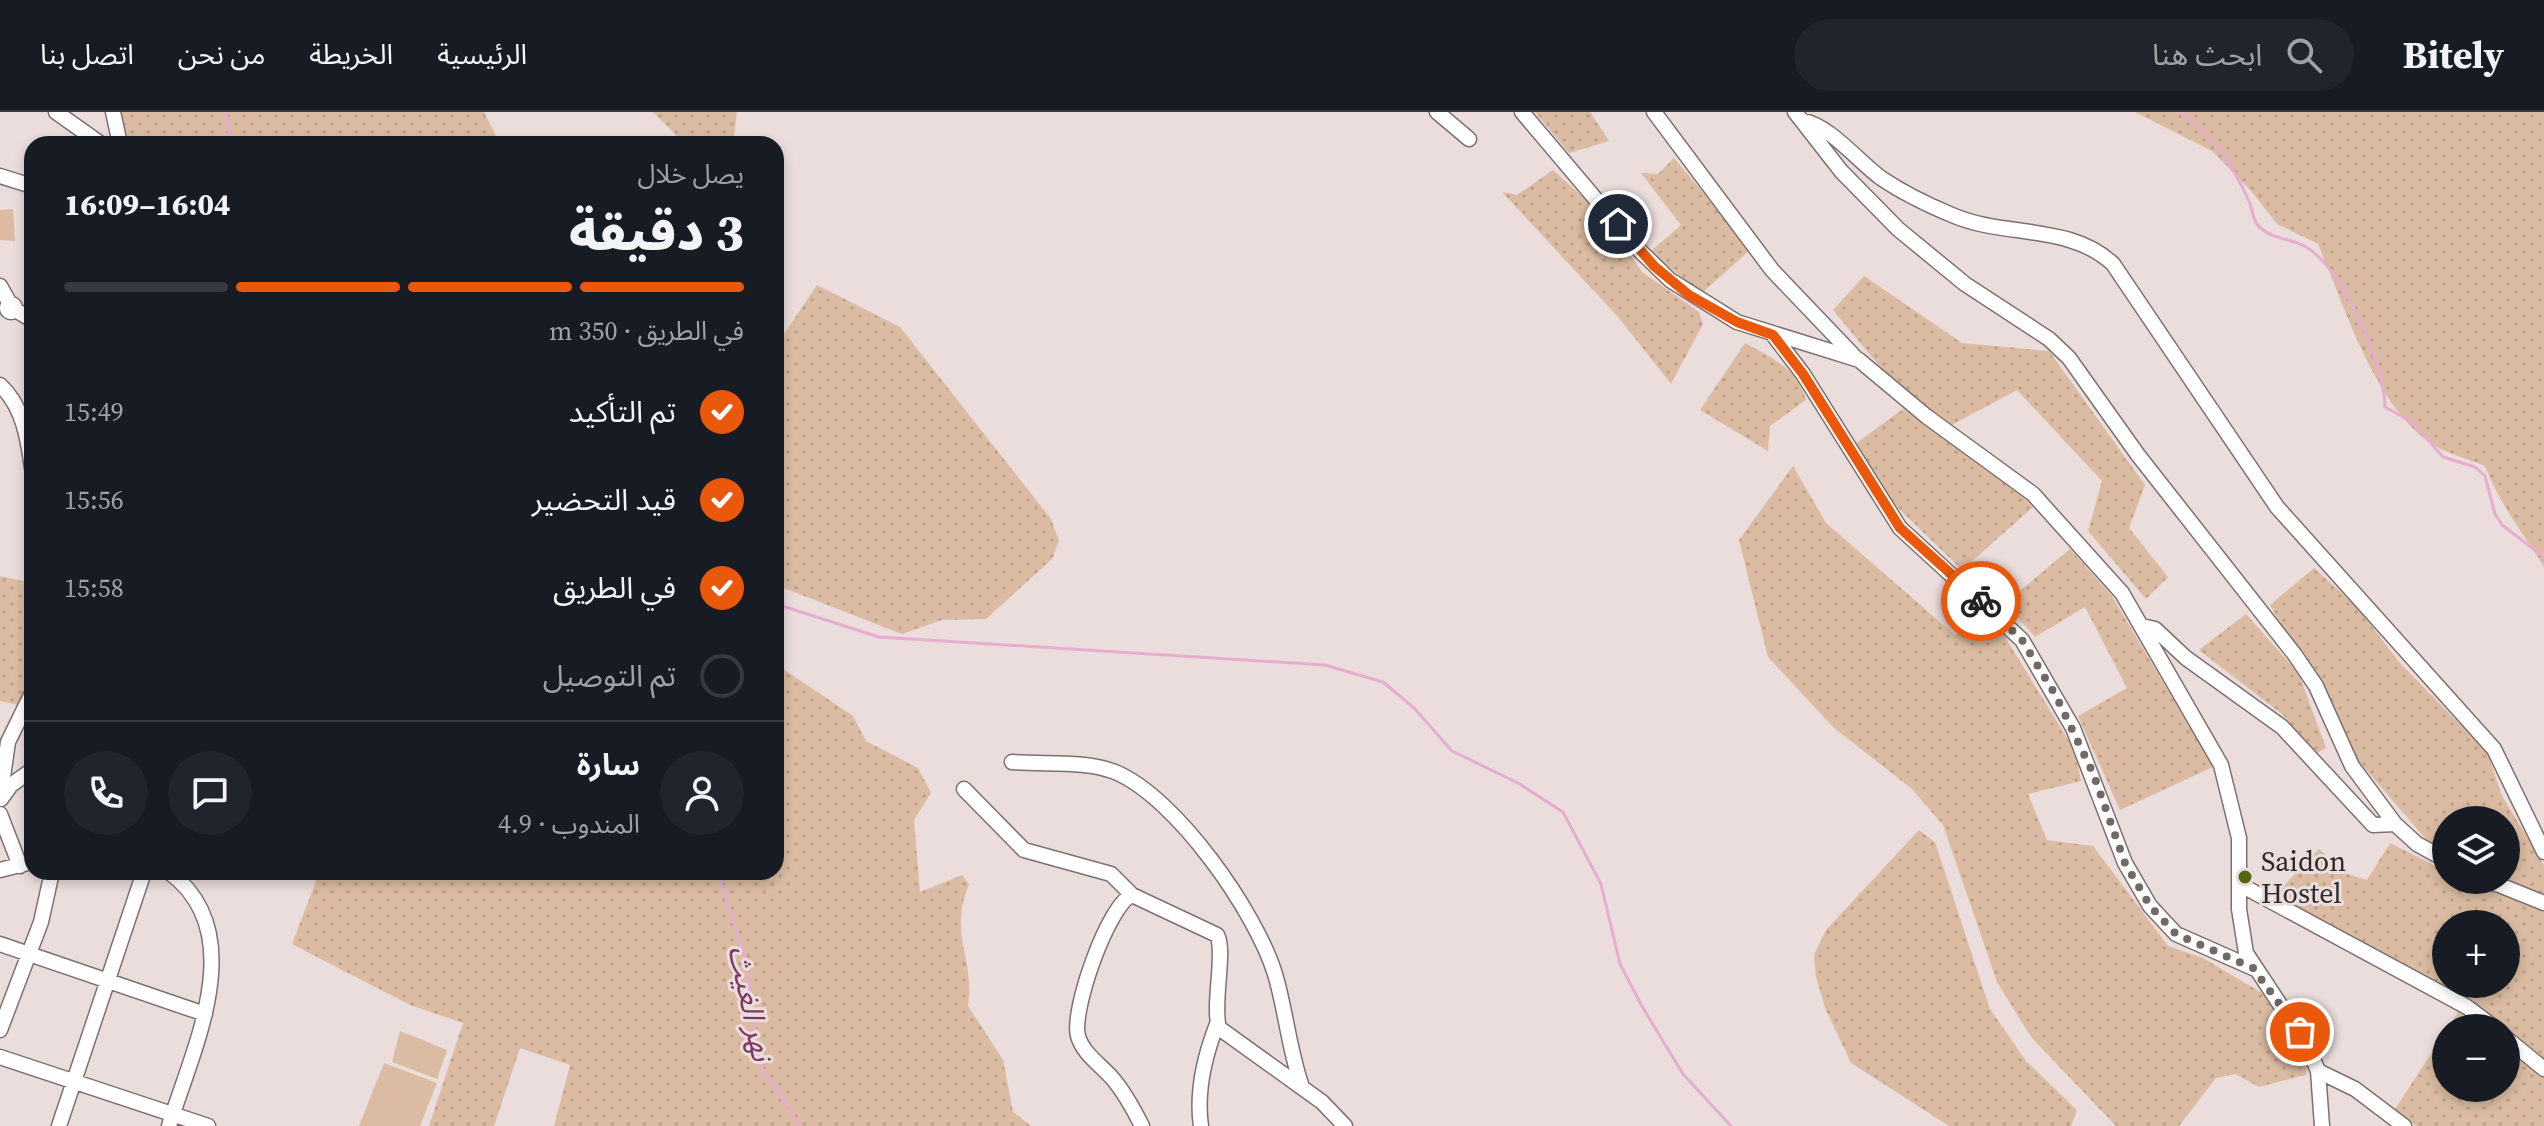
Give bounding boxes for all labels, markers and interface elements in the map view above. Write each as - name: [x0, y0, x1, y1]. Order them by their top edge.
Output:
- search box: [1794, 19, 2354, 91]
- text: Bitely: [2402, 29, 2504, 81]
- icon: search: [2282, 33, 2326, 77]
- text: ابحث هنا: [2152, 34, 2262, 75]
- text: اتصل بنا: [40, 35, 134, 73]
- text: من نحن: [178, 35, 265, 73]
- text: الخريطة: [309, 35, 393, 73]
- text: الرئيسية: [437, 35, 527, 73]
- text: يصل خلال: [638, 156, 744, 192]
- text: 16:04–16:09: [64, 184, 231, 225]
- pin: [1584, 190, 1652, 258]
- text: 3 دقيقة: [569, 196, 744, 267]
- icon: home: [1596, 202, 1640, 246]
- text: في الطريق · 350 m: [549, 313, 744, 349]
- icon: check: [700, 390, 744, 434]
- text: تم التأكيد: [569, 391, 676, 432]
- text: 15:49: [64, 394, 124, 430]
- icon: check: [700, 478, 744, 522]
- text: قيد التحضير: [532, 479, 676, 520]
- text: 15:56: [64, 482, 124, 518]
- courier: [1941, 561, 2021, 641]
- icon: check: [700, 566, 744, 610]
- text: في الطريق: [553, 567, 676, 608]
- text: 15:58: [64, 570, 124, 606]
- icon: bike: [1959, 579, 2003, 623]
- text: تم التوصيل: [543, 655, 676, 696]
- text: سارة: [577, 744, 640, 785]
- button: phone: [64, 751, 148, 835]
- button: chat: [168, 751, 252, 835]
- button: person: [660, 751, 744, 835]
- text: المندوب · 4.9: [498, 806, 640, 842]
- map controls: [2432, 806, 2520, 1102]
- button: layers: [2432, 806, 2520, 894]
- place label: Saidon Hostel: [2261, 842, 2346, 912]
- marker: Saidon Hostel: [2236, 868, 2254, 886]
- button: +: [2432, 910, 2520, 998]
- water label: نهر الغيث: [719, 942, 784, 1067]
- pin: [2266, 998, 2334, 1066]
- icon: bag: [2278, 1010, 2322, 1054]
- button: −: [2432, 1014, 2520, 1102]

